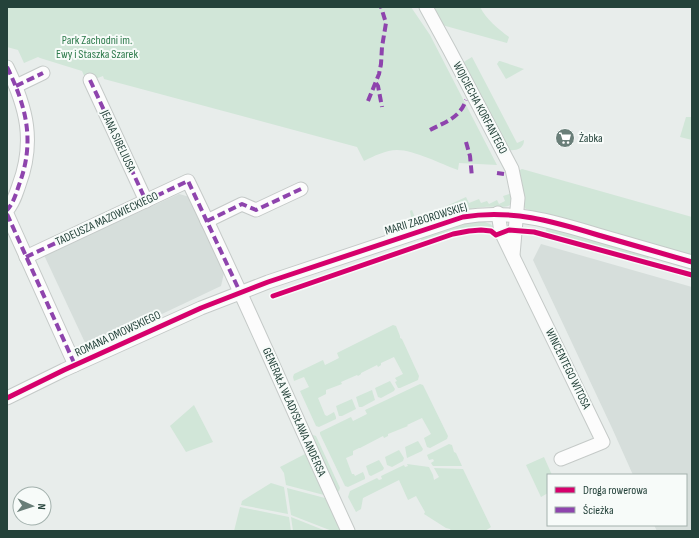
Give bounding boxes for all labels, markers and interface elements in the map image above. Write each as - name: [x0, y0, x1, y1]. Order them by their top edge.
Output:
- park label: Park Zachodni im. Ewy i Staszka Szarek: [56, 33, 138, 62]
- street label: WOJCIECHA KORFANTEGO: [449, 59, 511, 157]
- street label: JEANA SIBELIUSA: [97, 107, 139, 175]
- supermarket icon: Żabka: [554, 127, 576, 149]
- place label: Żabka: [579, 131, 603, 146]
- street label: TADEUSZA MAZOWIECKIEGO: [53, 189, 161, 249]
- street label: MARII ZABOROWSKIEJ: [383, 199, 469, 239]
- street label: ROMANA DMOWSKIEGO: [73, 307, 163, 360]
- street label: WINCENTEGO WITOSA: [542, 326, 594, 412]
- street label: GENERAŁA WŁADYSŁAWA ANDERSA: [259, 345, 330, 480]
- legend: [547, 474, 687, 526]
- text: Droga rowerowa: [583, 483, 648, 498]
- north arrow: [12, 486, 52, 526]
- text: N: [35, 503, 48, 510]
- text: Ścieżka: [583, 503, 614, 518]

